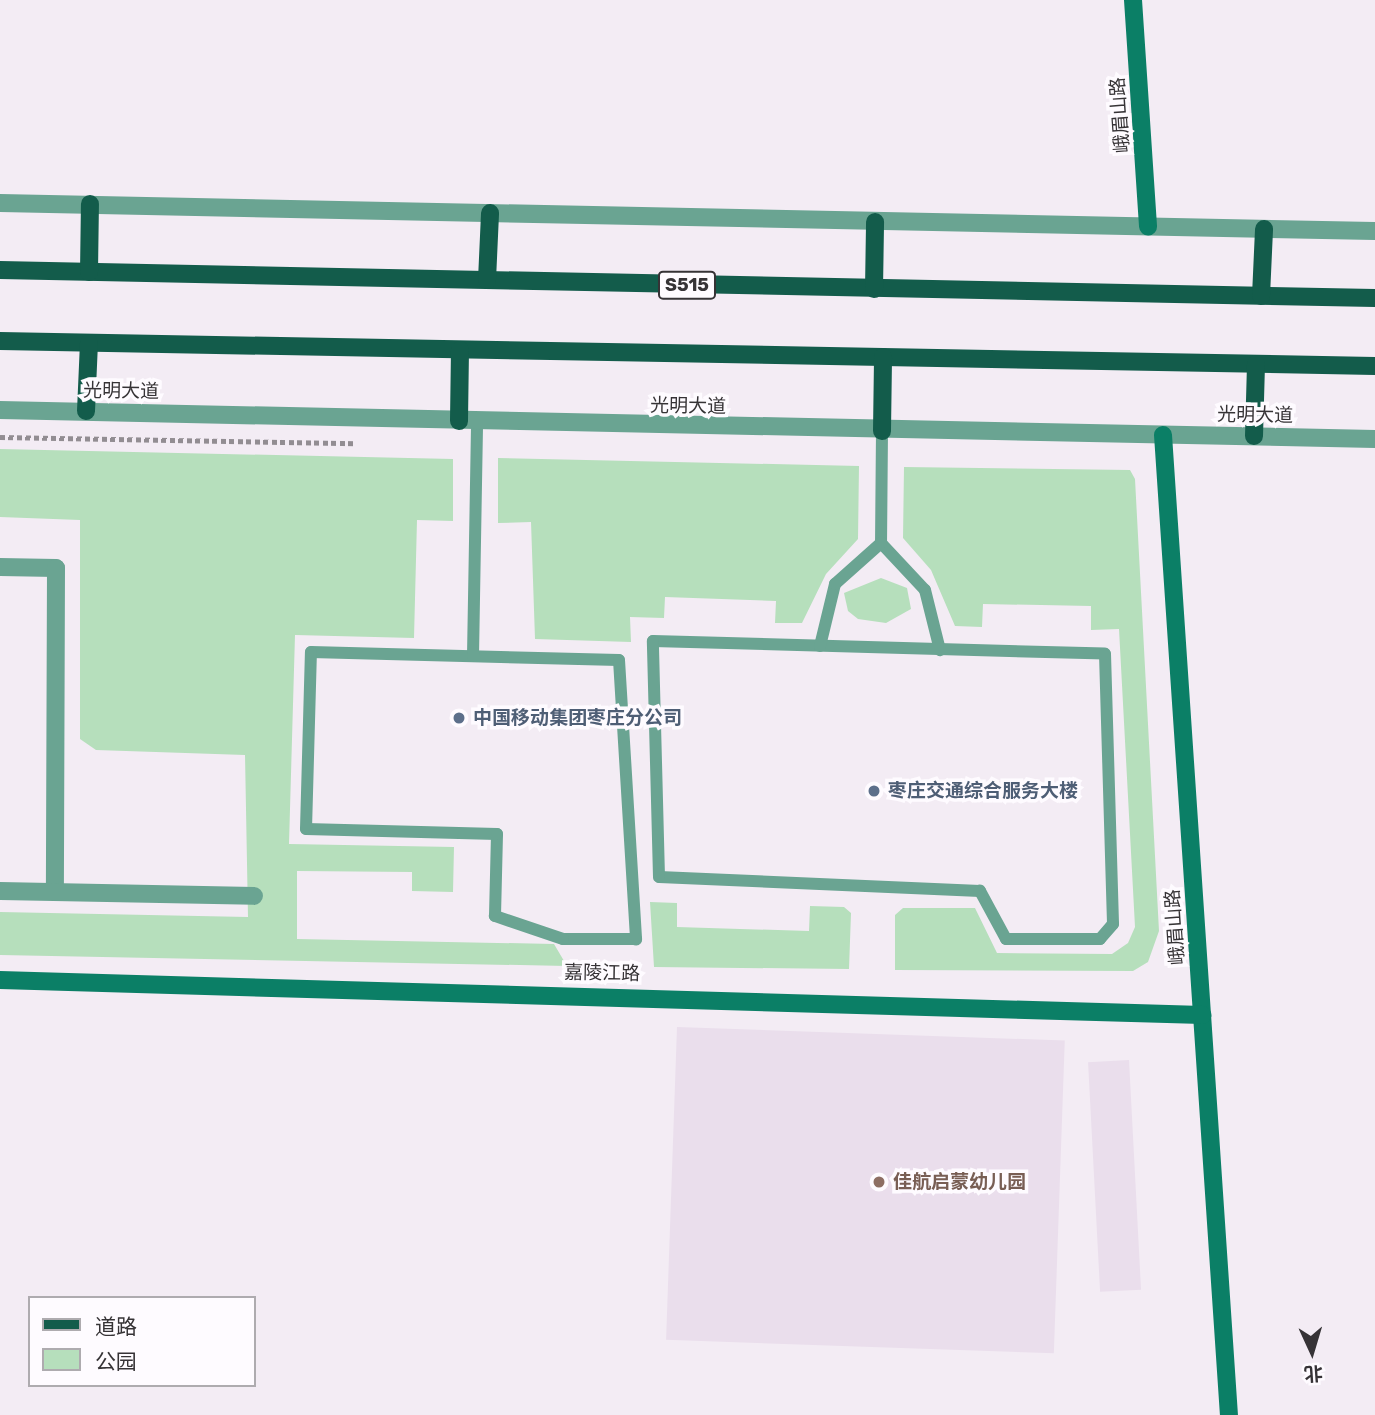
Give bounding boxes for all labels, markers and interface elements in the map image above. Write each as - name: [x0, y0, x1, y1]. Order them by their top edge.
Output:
- street label: 峨眉山路: [1106, 76, 1134, 154]
- road number: S515: [657, 270, 717, 300]
- street label: 光明大道: [83, 379, 159, 403]
- street label: 光明大道: [650, 394, 726, 418]
- street label: 光明大道: [1217, 403, 1293, 427]
- place label: 中国移动集团枣庄分公司: [473, 707, 682, 729]
- marker: 中国移动集团枣庄分公司: [451, 710, 467, 726]
- place label: 枣庄交通综合服务大楼: [888, 780, 1078, 802]
- marker: 枣庄交通综合服务大楼: [866, 783, 882, 799]
- street label: 峨眉山路: [1161, 888, 1189, 966]
- street label: 嘉陵江路: [564, 961, 640, 985]
- place label: 佳航启蒙幼儿园: [893, 1171, 1026, 1193]
- marker: 佳航启蒙幼儿园: [871, 1174, 887, 1190]
- legend: [28, 1296, 256, 1387]
- text: 道路: [95, 1314, 137, 1339]
- north arrow: [1277, 1317, 1347, 1387]
- text: 公园: [95, 1349, 137, 1374]
- text: 北: [1303, 1361, 1324, 1386]

